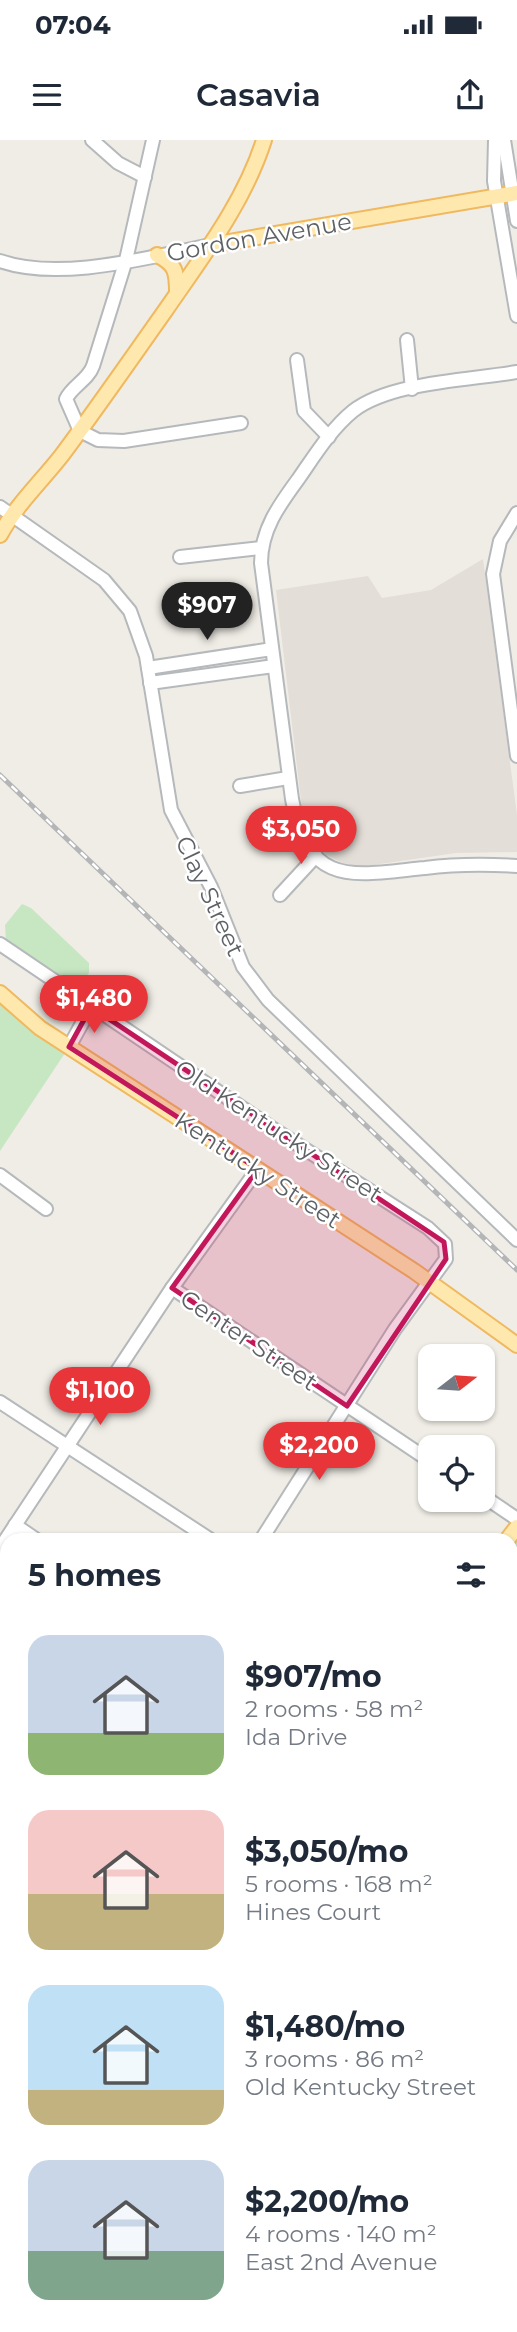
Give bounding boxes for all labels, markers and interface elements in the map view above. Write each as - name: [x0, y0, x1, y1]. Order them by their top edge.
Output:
- text: 07:04: [35, 9, 111, 41]
- text: Casavia: [196, 75, 321, 114]
- icon: menu: [28, 76, 66, 114]
- icon: share: [451, 76, 489, 114]
- street label: Gordon Avenue: [164, 206, 354, 268]
- pin: $907: [166, 582, 248, 642]
- text: $907: [178, 591, 236, 619]
- pin: $3,050: [244, 806, 358, 866]
- text: $3,050: [262, 815, 340, 843]
- street label: Clay Street: [170, 831, 251, 961]
- pin: $1,480: [37, 976, 151, 1035]
- text: $1,480: [56, 984, 132, 1012]
- street label: Old Kentucky Street: [170, 1053, 388, 1209]
- street label: Kentucky Street: [170, 1106, 346, 1234]
- street label: Center Street: [175, 1283, 323, 1397]
- north arrow: [418, 1344, 495, 1421]
- map controls: [418, 1344, 495, 1512]
- pin: $1,100: [43, 1368, 157, 1427]
- text: $1,100: [65, 1376, 135, 1404]
- pin: $2,200: [262, 1422, 376, 1482]
- text: $2,200: [279, 1431, 359, 1459]
- button: locate: [418, 1435, 495, 1512]
- icon: filters: [452, 1556, 490, 1594]
- text: 5 homes: [28, 1557, 161, 1594]
- text: $907/mo: [245, 1658, 382, 1695]
- icon: home: [84, 1663, 168, 1747]
- text: 2 rooms · 58 m²: [245, 1695, 423, 1723]
- text: Ida Drive: [245, 1723, 347, 1751]
- text: $3,050/mo: [245, 1833, 408, 1870]
- icon: home: [84, 1838, 168, 1922]
- text: 5 rooms · 168 m²: [245, 1870, 433, 1898]
- text: Hines Court: [245, 1898, 381, 1926]
- text: $1,480/mo: [245, 2008, 405, 2045]
- icon: home: [84, 2013, 168, 2097]
- text: 3 rooms · 86 m²: [245, 2045, 424, 2073]
- text: Old Kentucky Street: [245, 2073, 476, 2101]
- text: $2,200/mo: [245, 2183, 409, 2220]
- icon: home: [84, 2188, 168, 2272]
- text: 4 rooms · 140 m²: [245, 2220, 437, 2248]
- text: East 2nd Avenue: [245, 2248, 437, 2276]

